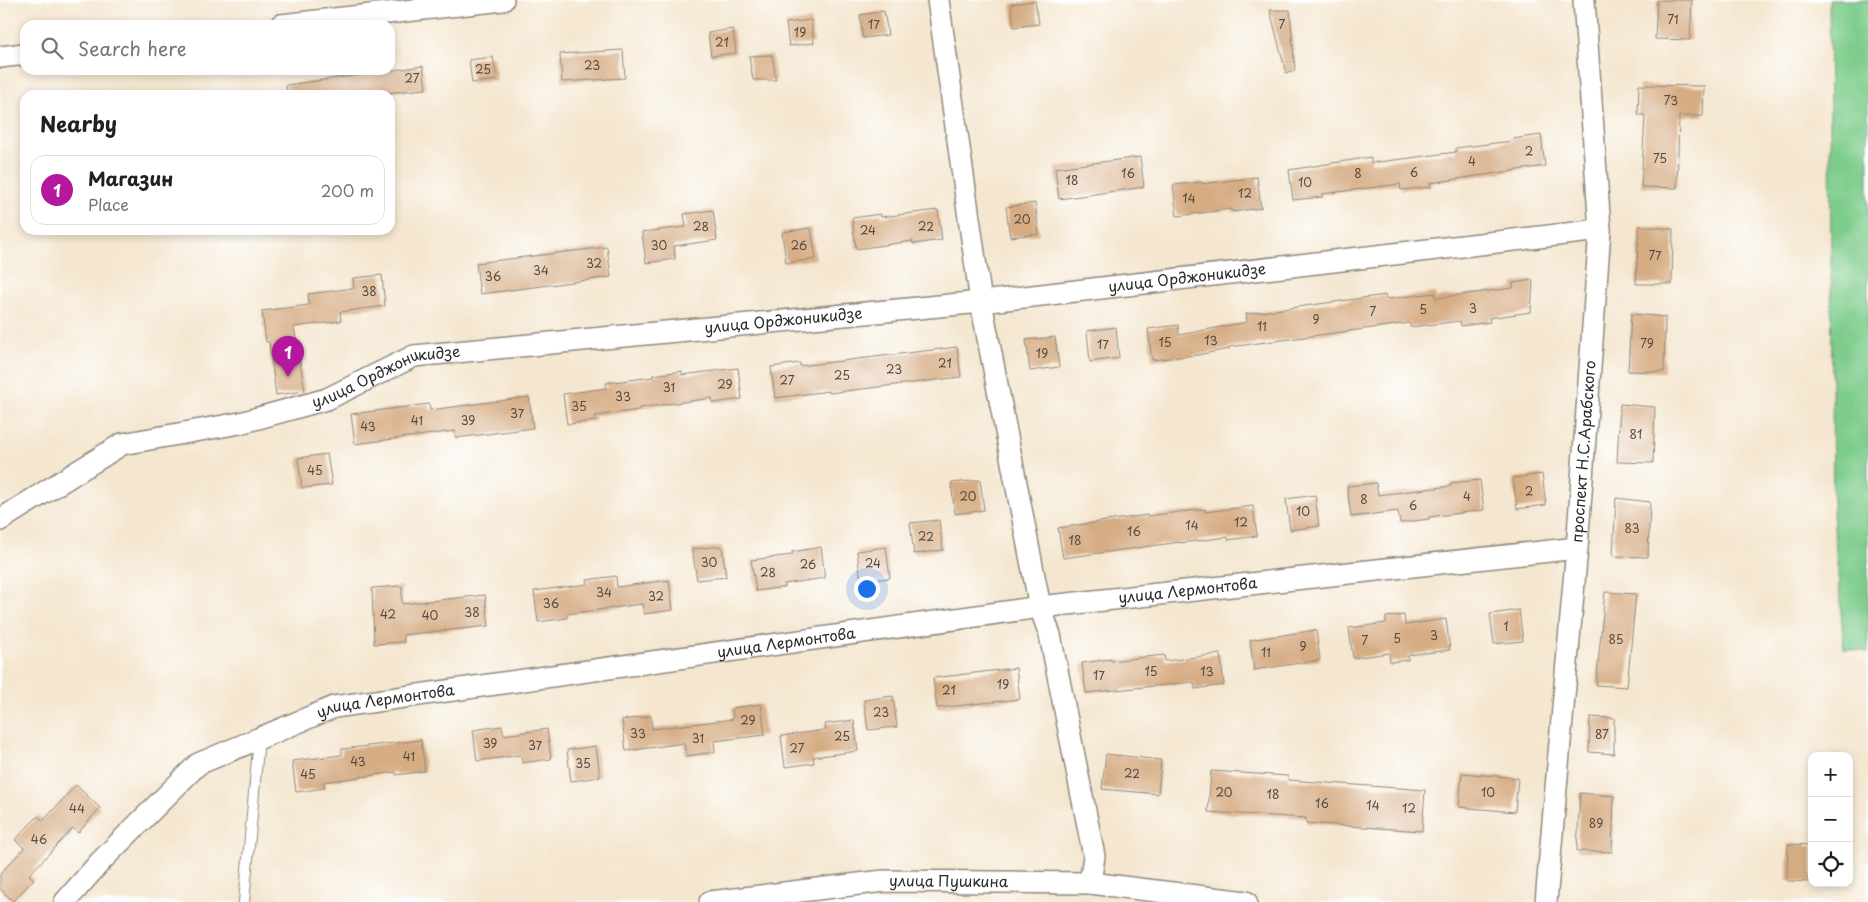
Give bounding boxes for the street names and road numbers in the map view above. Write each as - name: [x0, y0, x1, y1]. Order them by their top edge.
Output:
- street label: улица Орджоникидзе: [1107, 256, 1267, 297]
- street label: улица Орджоникидзе: [703, 300, 863, 338]
- street label: улица Орджоникидзе: [309, 339, 461, 413]
- street label: проспект Н.С.Арабского: [1564, 360, 1601, 543]
- street label: улица Лермонтова: [1117, 570, 1259, 608]
- street label: улица Лермонтова: [715, 620, 857, 663]
- street label: улица Лермонтова: [312, 677, 456, 723]
- street label: улица Пушкина: [889, 868, 1009, 892]

